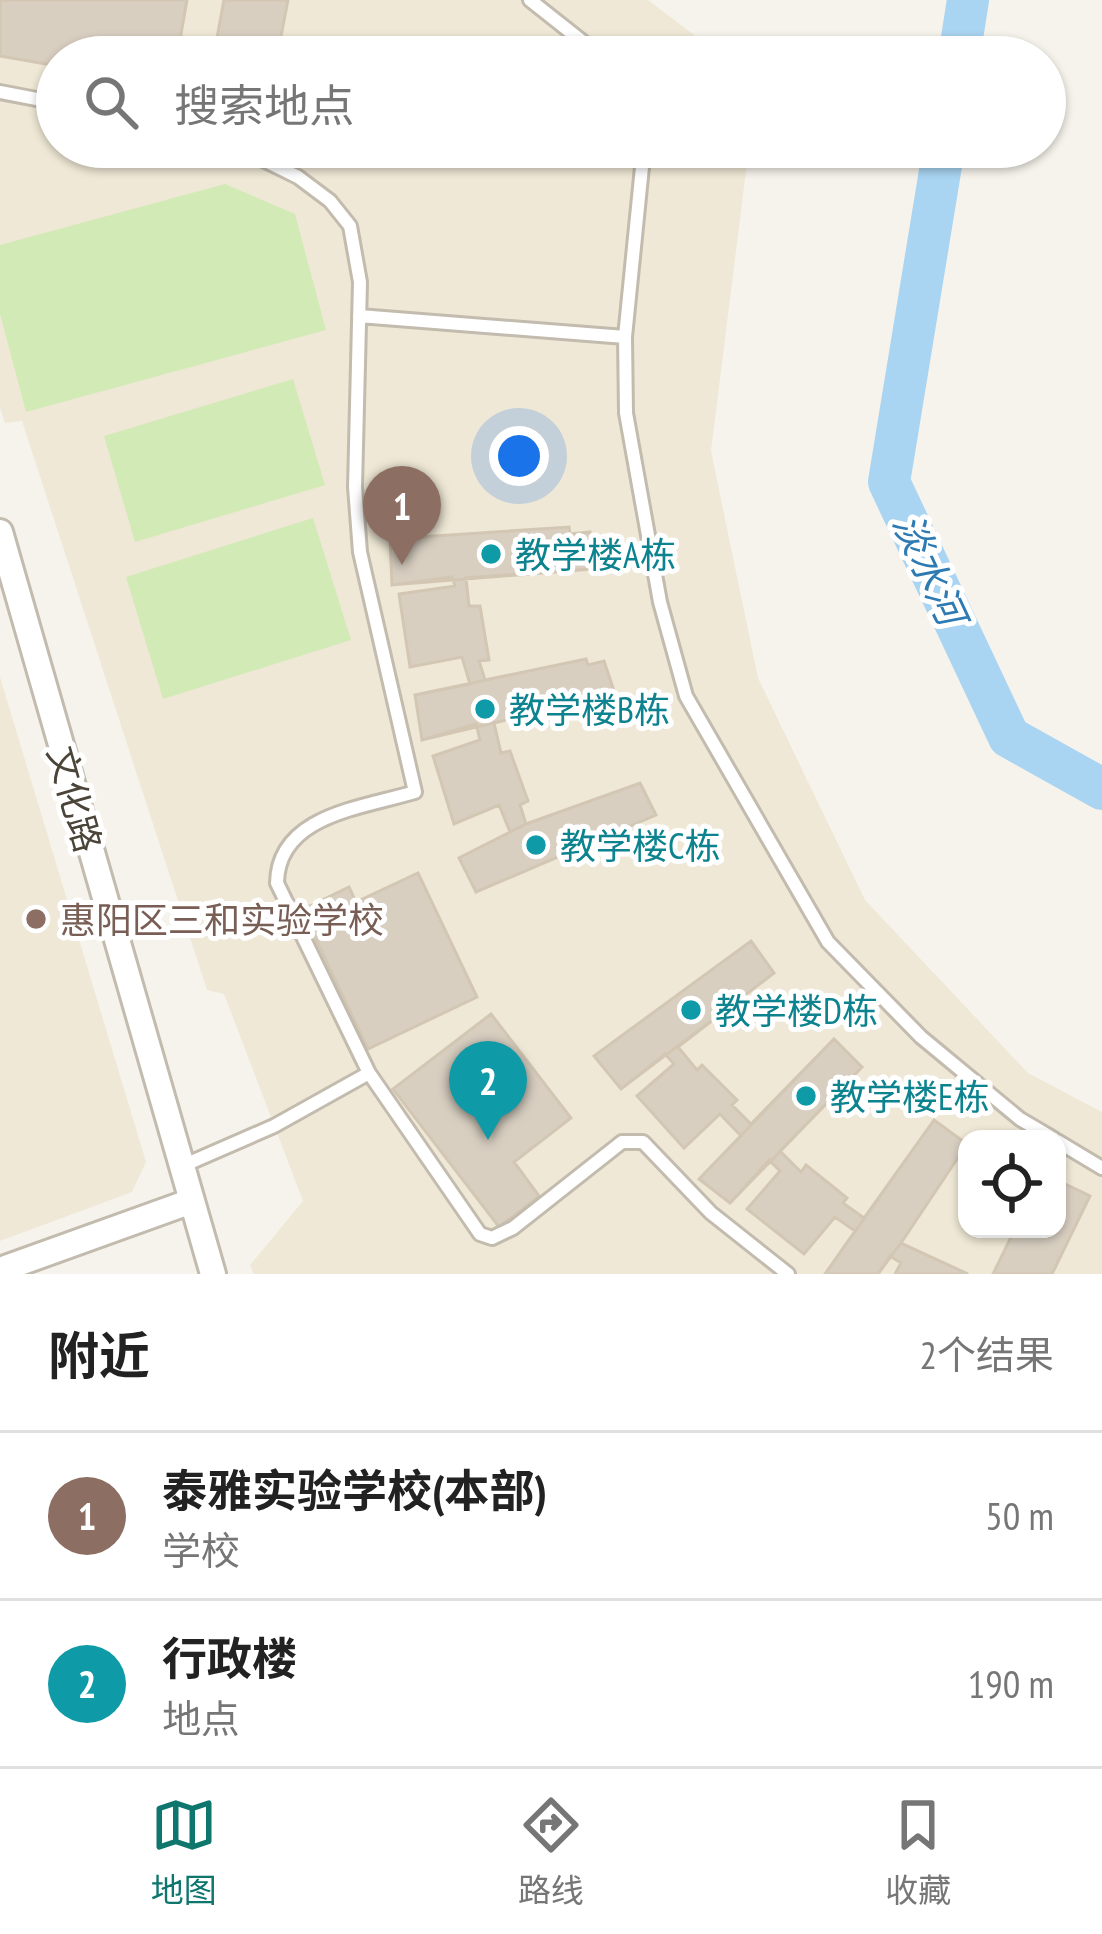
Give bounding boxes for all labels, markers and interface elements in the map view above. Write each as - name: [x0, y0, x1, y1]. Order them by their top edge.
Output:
- search box: [36, 36, 1066, 168]
- icon: search: [78, 69, 144, 135]
- text: 搜索地点: [174, 76, 354, 134]
- your location: [489, 426, 549, 486]
- pin: 1: [363, 466, 441, 565]
- water label: 淡水河: [882, 505, 981, 639]
- place label: 教学楼A栋: [515, 531, 676, 578]
- marker: 教学楼A栋: [478, 541, 504, 567]
- place label: 教学楼B栋: [509, 686, 670, 733]
- marker: 教学楼B栋: [472, 696, 498, 722]
- street label: 文化路: [38, 741, 112, 857]
- place label: 教学楼C栋: [560, 822, 721, 869]
- marker: 教学楼C栋: [523, 832, 549, 858]
- place label: 惠阳区三和实验学校: [60, 896, 384, 943]
- marker: 惠阳区三和实验学校: [23, 906, 49, 932]
- place label: 教学楼D栋: [715, 987, 878, 1034]
- marker: 教学楼D栋: [678, 997, 704, 1023]
- pin: 2: [449, 1041, 527, 1140]
- place label: 教学楼E栋: [830, 1073, 989, 1120]
- marker: 教学楼E栋: [793, 1083, 819, 1109]
- map controls: [958, 1130, 1066, 1238]
- button: locate: [958, 1130, 1066, 1238]
- text: 附近: [48, 1322, 150, 1388]
- text: 2个结果: [919, 1329, 1054, 1380]
- text: 泰雅实验学校(本部): [162, 1461, 547, 1519]
- text: 1: [78, 1490, 96, 1541]
- text: 50 m: [985, 1490, 1054, 1541]
- text: 学校: [162, 1525, 240, 1576]
- text: 行政楼: [162, 1629, 297, 1687]
- text: 2: [78, 1658, 96, 1709]
- text: 190 m: [968, 1658, 1054, 1709]
- text: 地点: [162, 1693, 240, 1744]
- tab: 地图: [151, 1792, 217, 1912]
- tab: 路线: [518, 1792, 584, 1912]
- tab: 收藏: [885, 1792, 951, 1912]

